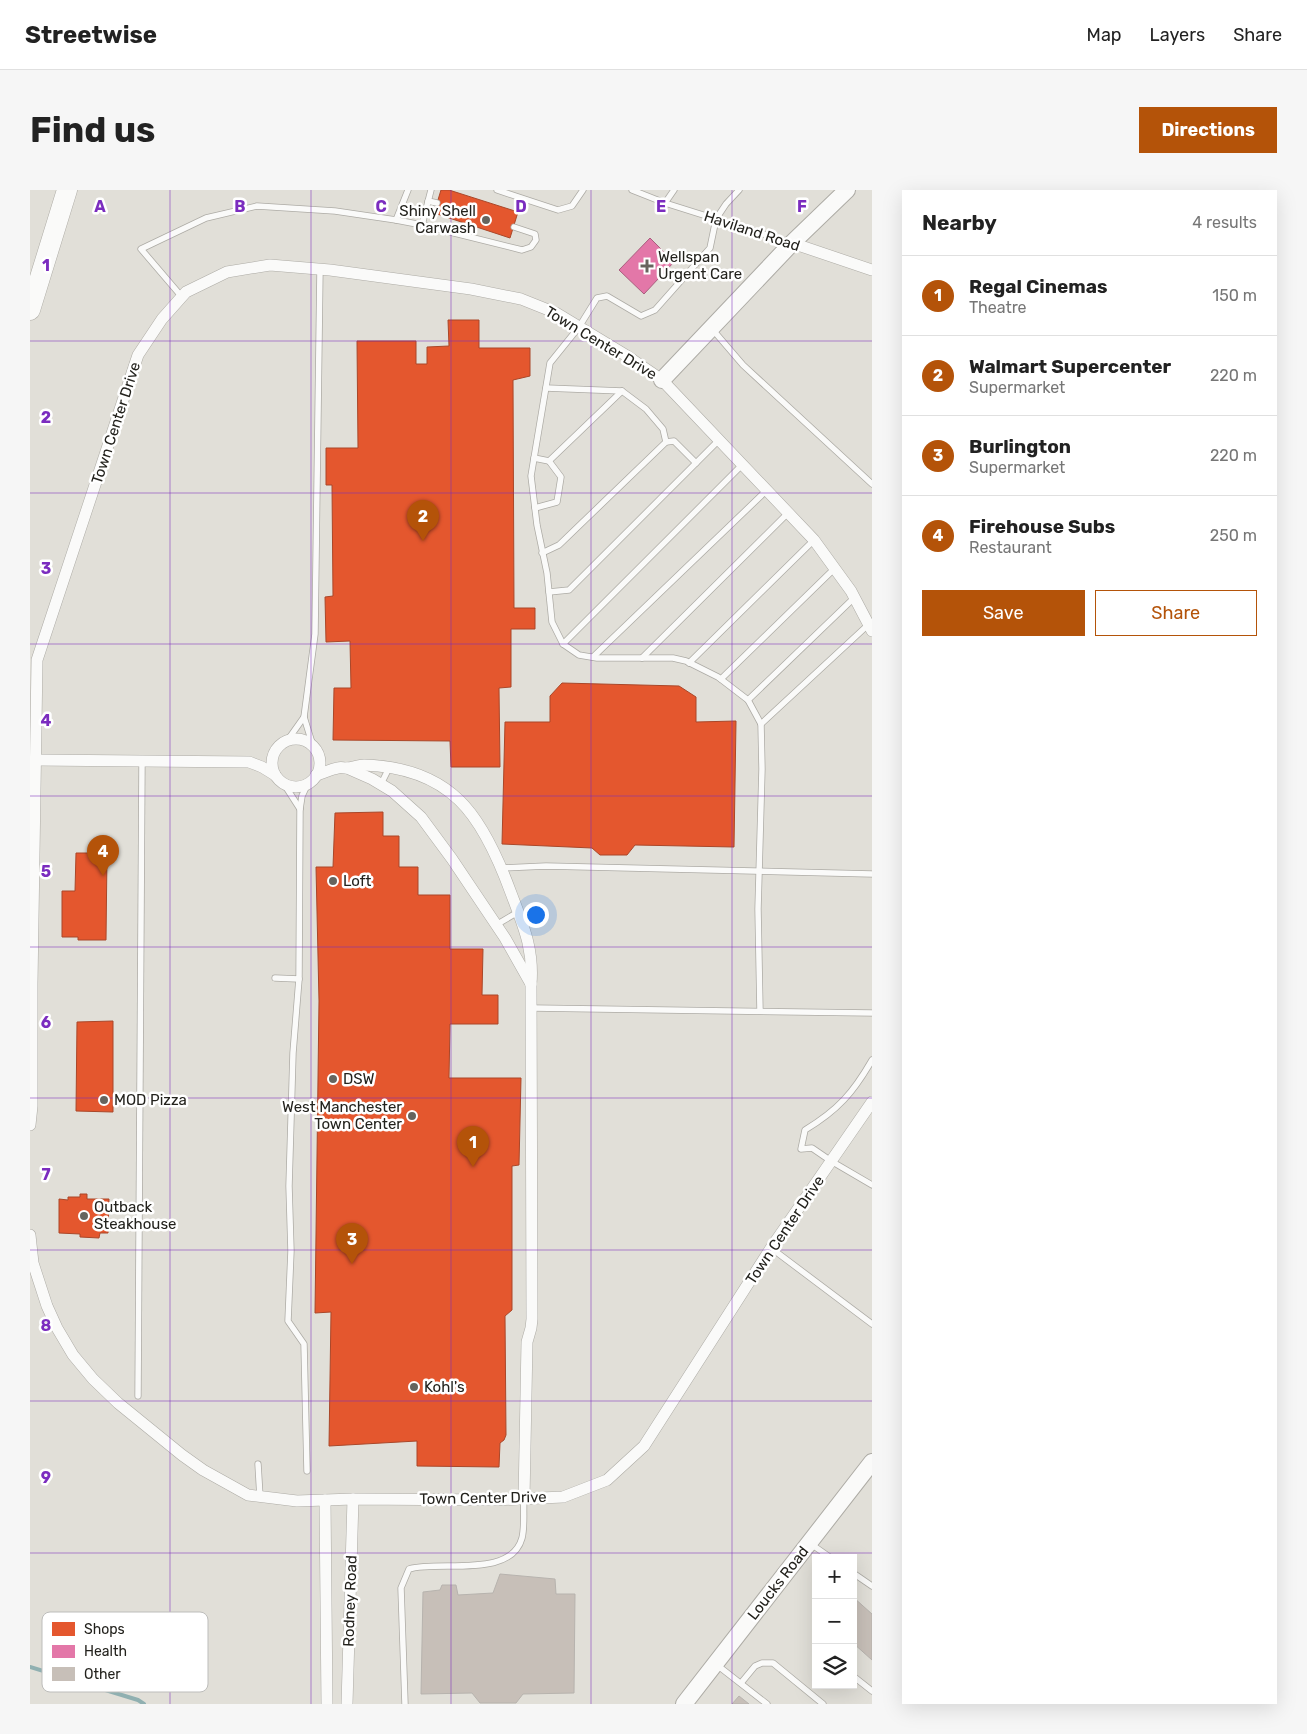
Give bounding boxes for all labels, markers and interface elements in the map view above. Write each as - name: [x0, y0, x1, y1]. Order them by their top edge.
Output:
- text: Streetwise: [25, 21, 157, 49]
- text: Map: [1087, 24, 1122, 46]
- text: Layers: [1150, 24, 1205, 46]
- text: Share: [1233, 24, 1282, 46]
- button: Directions: [1139, 107, 1277, 153]
- text: Find us: [30, 109, 155, 151]
- text: A: [94, 197, 106, 216]
- text: B: [234, 197, 246, 216]
- text: C: [375, 197, 387, 216]
- text: D: [515, 197, 527, 216]
- text: E: [656, 197, 666, 216]
- text: F: [797, 197, 807, 216]
- place label: Shiny Shell Carwash: [399, 202, 476, 237]
- street label: Haviland Road: [702, 207, 802, 255]
- text: Nearby: [922, 210, 997, 235]
- text: 4 results: [1192, 213, 1257, 232]
- marker: Shiny Shell Carwash: [480, 214, 492, 226]
- place label: Wellspan Urgent Care: [658, 248, 742, 283]
- text: 1: [42, 256, 50, 275]
- marker: Wellspan Urgent Care: [640, 259, 654, 273]
- text: Regal Cinemas: [969, 275, 1107, 298]
- text: 1: [934, 286, 942, 305]
- text: 150 m: [1212, 286, 1257, 305]
- text: Theatre: [969, 298, 1027, 317]
- street label: Town Center Drive: [542, 303, 660, 383]
- text: Walmart Supercenter: [969, 355, 1171, 378]
- street label: Town Center Drive: [88, 360, 144, 486]
- text: 2: [933, 366, 943, 385]
- text: 220 m: [1210, 366, 1257, 385]
- text: Supermarket: [969, 378, 1065, 397]
- text: 2: [41, 408, 51, 427]
- text: Burlington: [969, 435, 1071, 458]
- text: 3: [933, 446, 943, 465]
- text: 220 m: [1210, 446, 1257, 465]
- text: Supermarket: [969, 458, 1065, 477]
- pin: 2: [407, 500, 439, 541]
- text: Firehouse Subs: [969, 515, 1115, 538]
- text: 4: [933, 526, 943, 545]
- text: 250 m: [1210, 526, 1257, 545]
- text: Restaurant: [969, 538, 1052, 557]
- text: 3: [41, 559, 51, 578]
- button: Save: [922, 590, 1085, 636]
- button: Share: [1095, 590, 1257, 636]
- text: 4: [41, 711, 52, 730]
- pin: 4: [87, 835, 119, 876]
- text: 5: [41, 862, 51, 881]
- place label: Loft: [343, 872, 372, 890]
- marker: Loft: [327, 875, 339, 887]
- your location: [523, 902, 549, 928]
- text: 6: [41, 1013, 51, 1032]
- place label: DSW: [343, 1070, 375, 1088]
- marker: DSW: [327, 1073, 339, 1085]
- place label: MOD Pizza: [114, 1091, 187, 1109]
- marker: MOD Pizza: [98, 1094, 110, 1106]
- place label: West Manchester Town Center: [282, 1098, 402, 1133]
- marker: West Manchester Town Center: [406, 1110, 418, 1122]
- pin: 1: [457, 1126, 489, 1167]
- text: 7: [41, 1165, 51, 1184]
- street label: Town Center Drive: [742, 1172, 828, 1288]
- place label: Outback Steakhouse: [94, 1198, 176, 1233]
- marker: Outback Steakhouse: [78, 1210, 90, 1222]
- pin: 3: [336, 1223, 368, 1264]
- text: 8: [41, 1316, 52, 1335]
- place label: Kohl's: [424, 1378, 465, 1396]
- marker: Kohl's: [408, 1381, 420, 1393]
- text: 9: [41, 1468, 51, 1487]
- street label: Town Center Drive: [419, 1488, 547, 1508]
- street label: Loucks Road: [744, 1543, 812, 1623]
- map controls: [812, 1554, 857, 1689]
- button: +: [812, 1554, 857, 1599]
- street label: Rodney Road: [339, 1555, 361, 1647]
- button: −: [812, 1599, 857, 1644]
- legend: [42, 1612, 208, 1692]
- text: Shops: [84, 1621, 125, 1638]
- text: Health: [84, 1643, 127, 1660]
- button: layers: [812, 1644, 857, 1689]
- text: Other: [84, 1666, 121, 1683]

